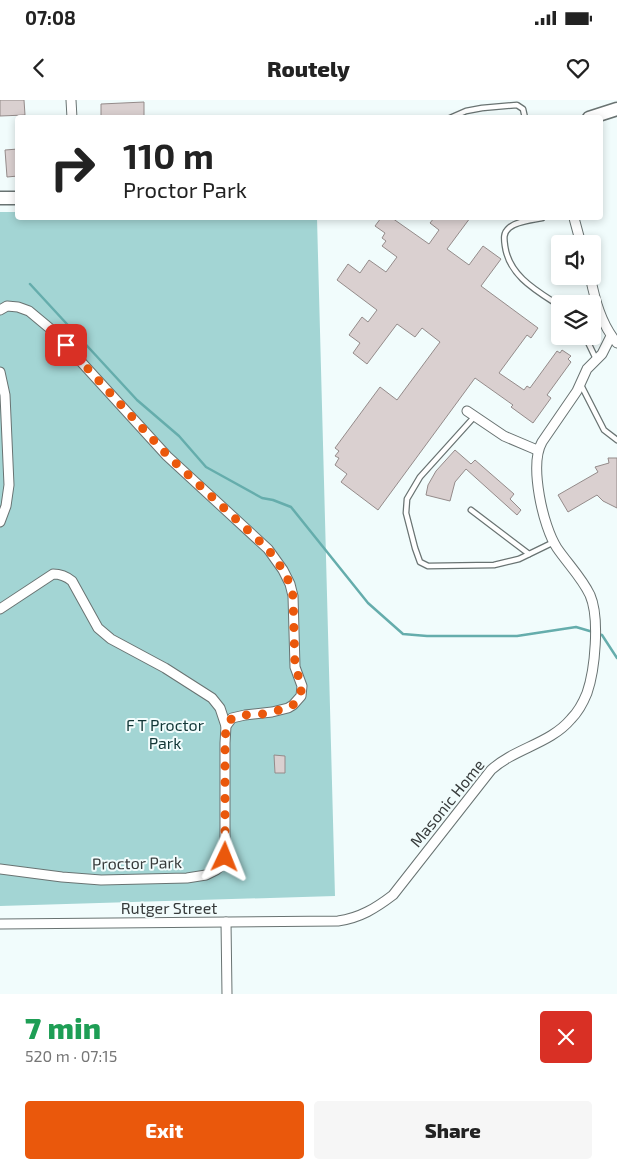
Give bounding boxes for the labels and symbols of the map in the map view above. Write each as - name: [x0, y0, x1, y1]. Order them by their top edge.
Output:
- pin: [45, 324, 87, 366]
- park label: F T Proctor Park: [126, 715, 205, 752]
- street label: Masonic Home: [406, 755, 488, 850]
- position arrow: [198, 830, 250, 882]
- street label: Proctor Park: [92, 852, 182, 873]
- street label: Rutger Street: [121, 898, 217, 917]

